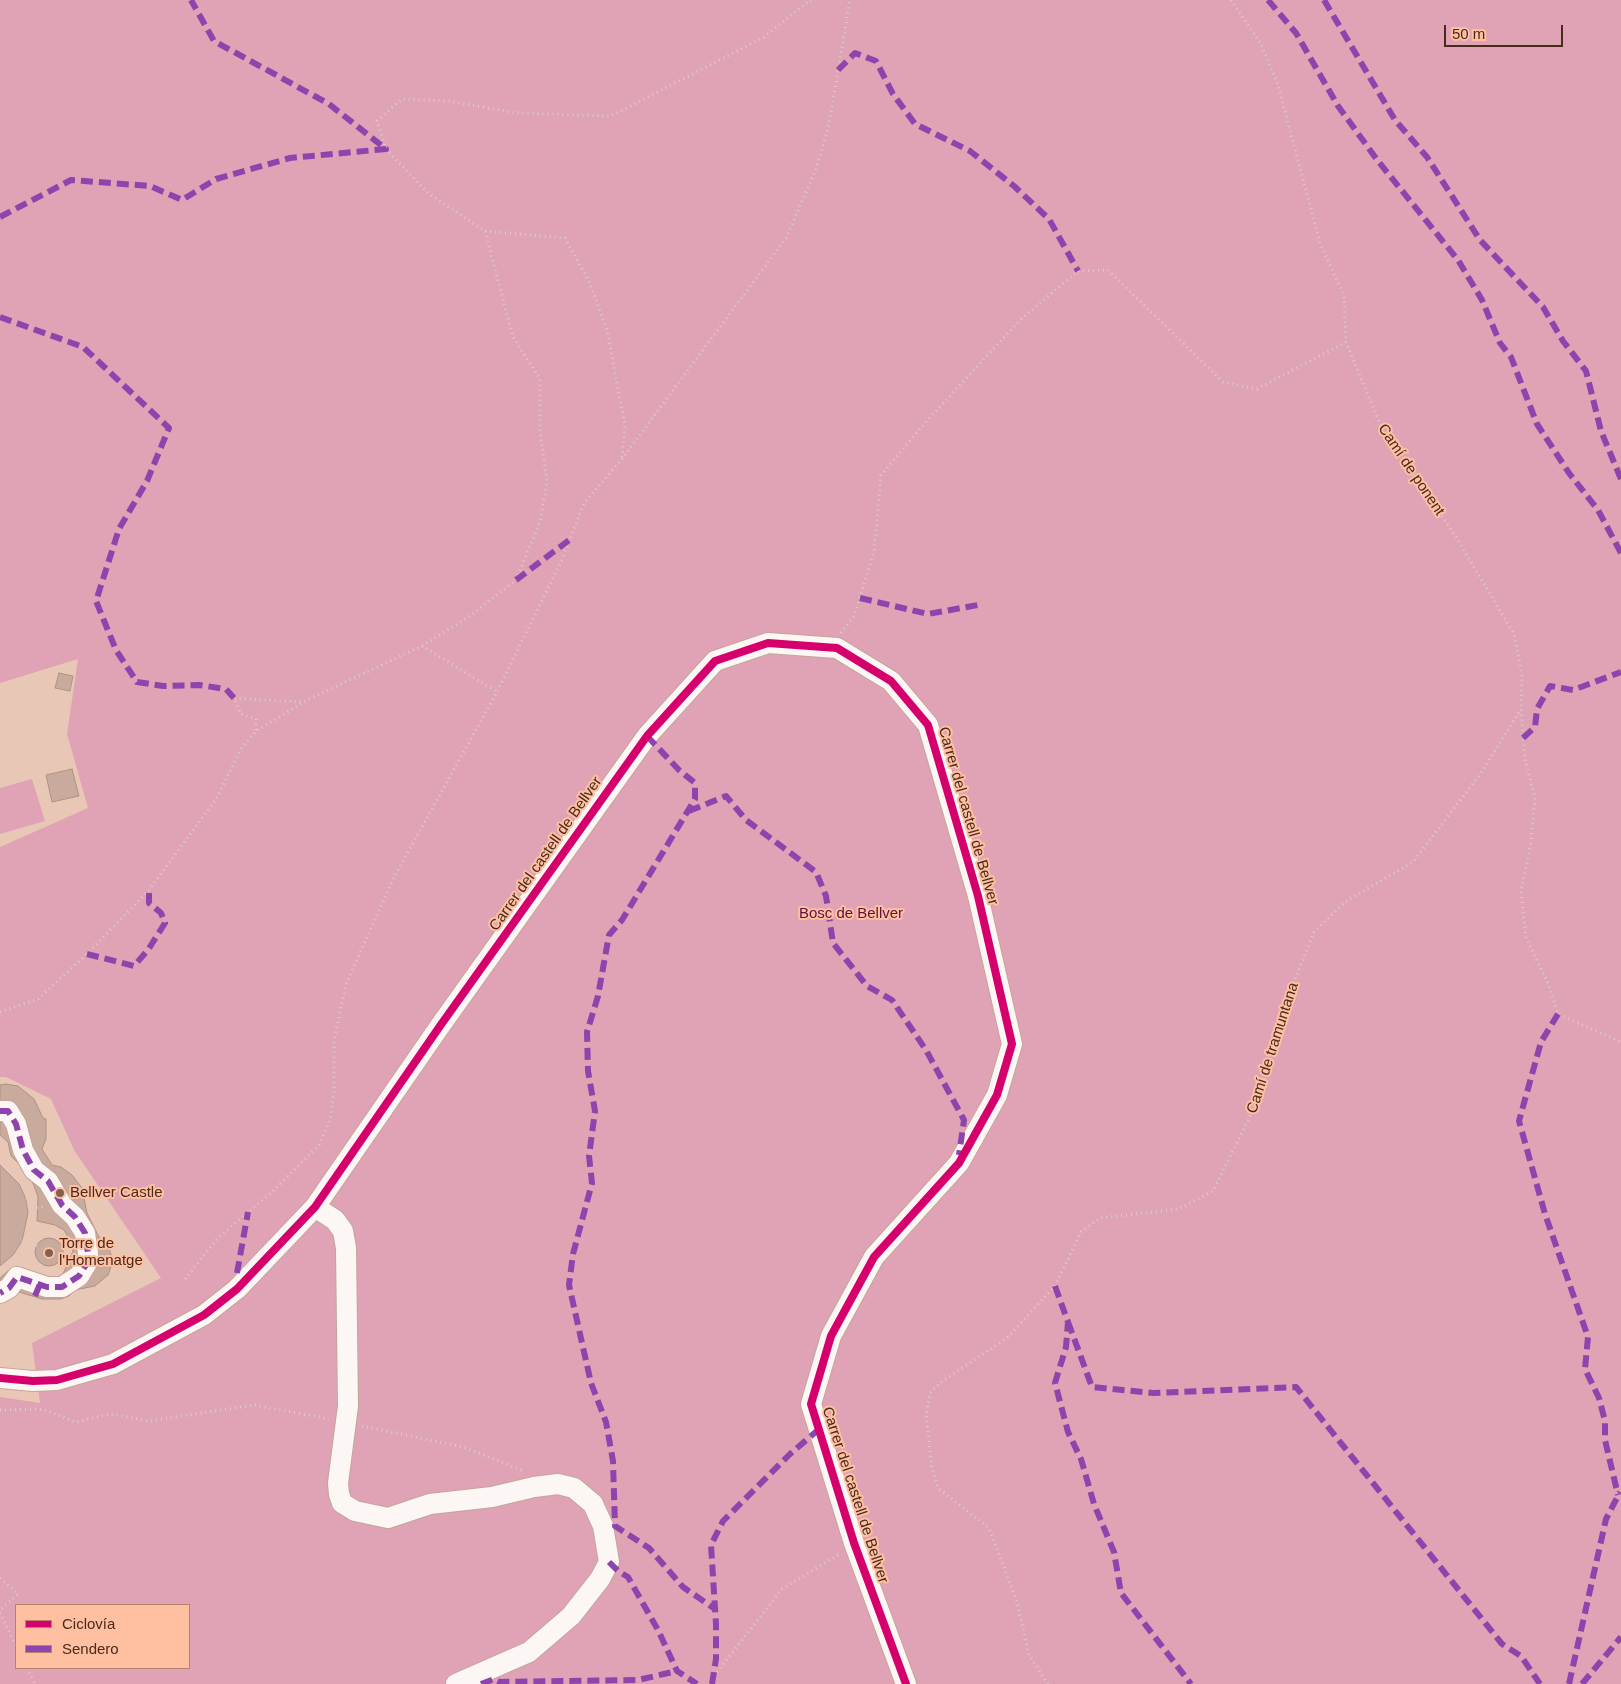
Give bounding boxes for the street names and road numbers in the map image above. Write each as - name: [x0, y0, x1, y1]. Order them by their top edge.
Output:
- street label: Camí de ponent: [1374, 421, 1448, 519]
- street label: Carrer del castell de Bellver: [934, 725, 1002, 907]
- street label: Carrer del castell de Bellver: [486, 773, 606, 935]
- street label: Camí de tramuntana: [1243, 980, 1303, 1116]
- street label: Carrer del castell de Bellver: [818, 1405, 892, 1585]

